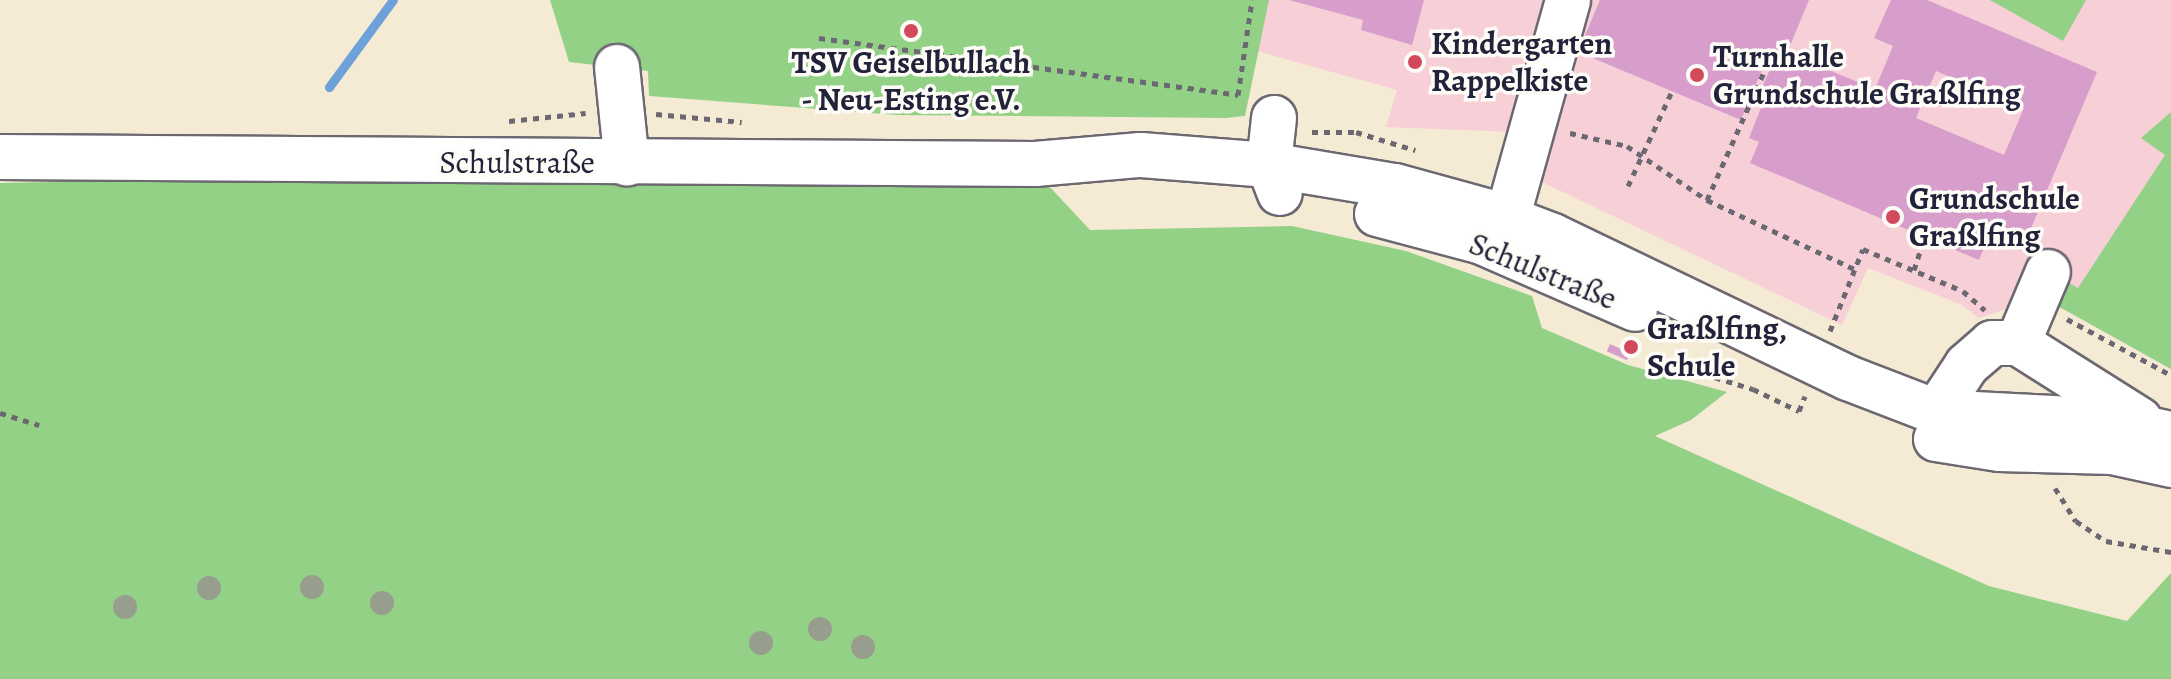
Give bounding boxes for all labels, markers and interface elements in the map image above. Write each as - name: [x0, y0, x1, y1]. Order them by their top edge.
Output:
- marker: TSV Geiselbullach - Neu-Esting e.V.: [902, 22, 920, 40]
- place label: Kindergarten Rappelkiste: [1431, 25, 1612, 100]
- place label: Turnhalle Grundschule Graßlfing: [1713, 38, 2021, 113]
- place label: TSV Geiselbullach - Neu-Esting e.V.: [792, 44, 1030, 119]
- marker: Kindergarten Rappelkiste: [1406, 53, 1424, 71]
- marker: Turnhalle Grundschule Graßlfing: [1688, 66, 1706, 84]
- street label: Schulstraße: [439, 143, 595, 181]
- place label: Grundschule Graßlfing: [1909, 180, 2080, 255]
- marker: Grundschule Graßlfing: [1884, 208, 1902, 226]
- street label: Schulstraße: [1464, 224, 1622, 318]
- place label: Graßlfing, Schule: [1647, 310, 1787, 385]
- marker: Graßlfing, Schule: [1622, 338, 1640, 356]

